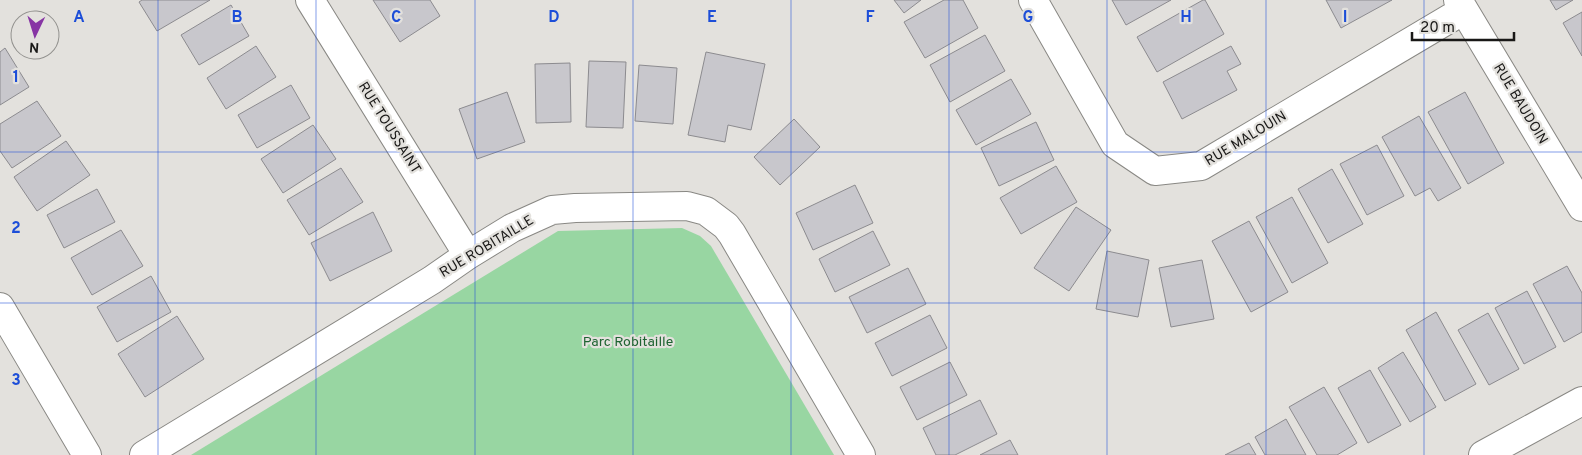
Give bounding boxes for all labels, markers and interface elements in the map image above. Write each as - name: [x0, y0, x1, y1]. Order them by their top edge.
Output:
- text: A: [73, 8, 85, 28]
- text: B: [231, 8, 243, 28]
- text: C: [391, 8, 401, 28]
- text: D: [548, 8, 560, 28]
- text: E: [707, 8, 717, 28]
- text: F: [865, 8, 875, 28]
- text: G: [1023, 8, 1033, 28]
- text: H: [1180, 8, 1192, 28]
- text: I: [1343, 8, 1347, 28]
- north arrow: [10, 10, 60, 60]
- scale bar: [1412, 10, 1514, 42]
- text: 20 m: [1420, 19, 1455, 38]
- text: N: [29, 38, 40, 55]
- street label: RUE BAUDOIN: [1489, 60, 1551, 148]
- text: 1: [13, 68, 19, 88]
- street label: RUE TOUSSAINT: [354, 79, 424, 177]
- street label: RUE MALOUIN: [1202, 108, 1290, 170]
- street label: RUE ROBITAILLE: [437, 212, 537, 282]
- text: 2: [11, 219, 21, 239]
- park label: Parc Robitaille: [583, 334, 673, 351]
- text: 3: [11, 371, 21, 391]

